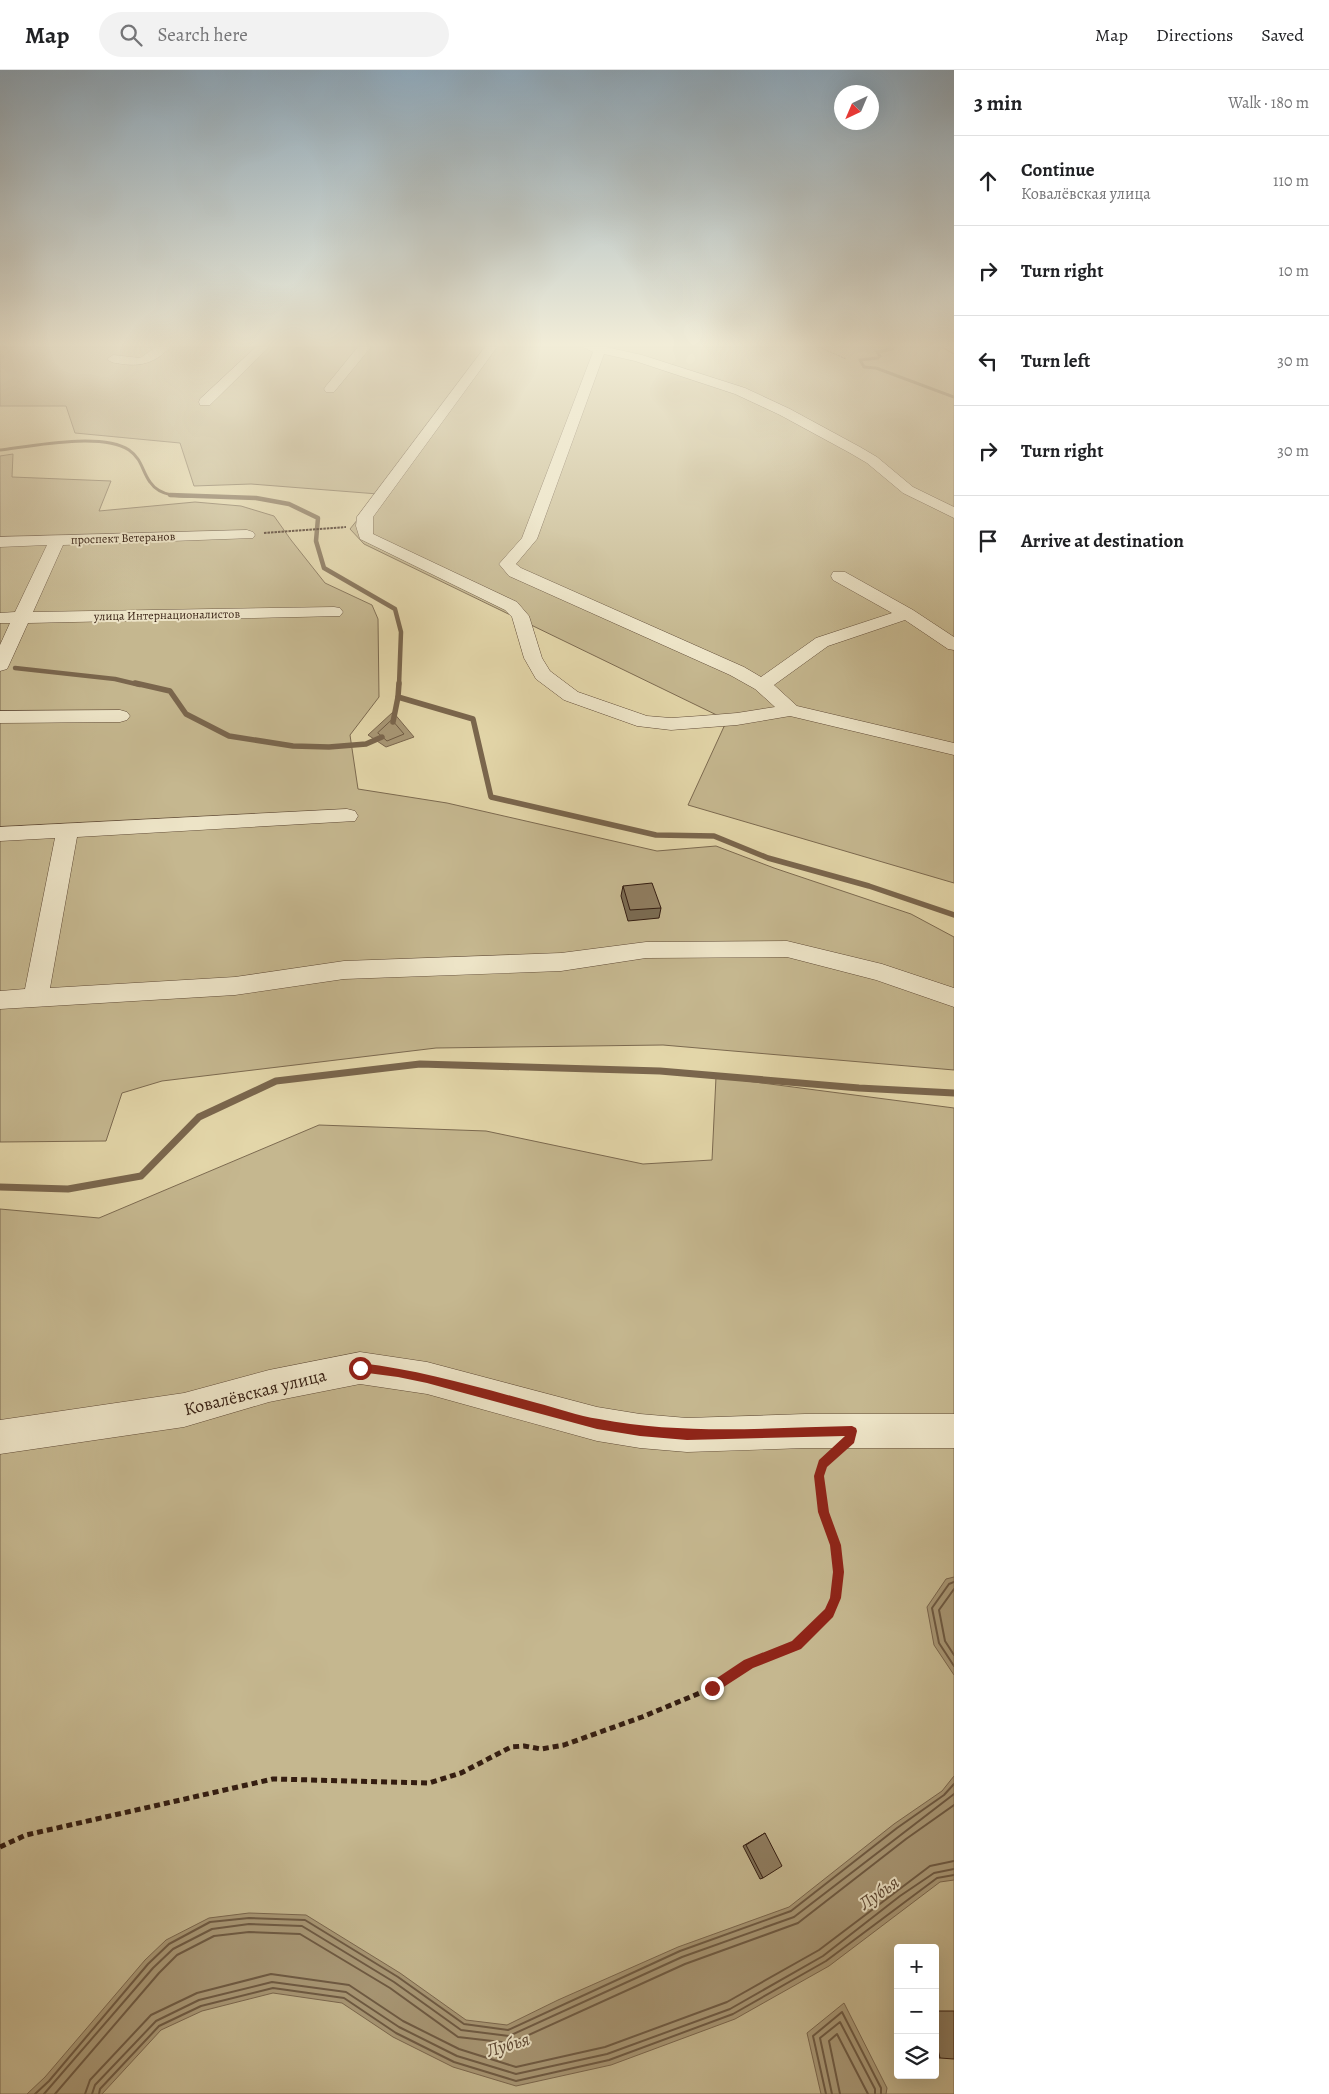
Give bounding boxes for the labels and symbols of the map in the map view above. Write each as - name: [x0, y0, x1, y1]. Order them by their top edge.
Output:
- north arrow: [834, 85, 879, 130]
- street label: проспект Ветеранов: [70, 528, 176, 548]
- street label: улица Интернационалистов: [93, 606, 240, 624]
- route start: [349, 1357, 372, 1380]
- street label: Ковалёвская улица: [181, 1363, 329, 1421]
- route end: [701, 1677, 724, 1700]
- water label: Лубья: [853, 1869, 905, 1917]
- water label: Лубья: [482, 2026, 533, 2064]

